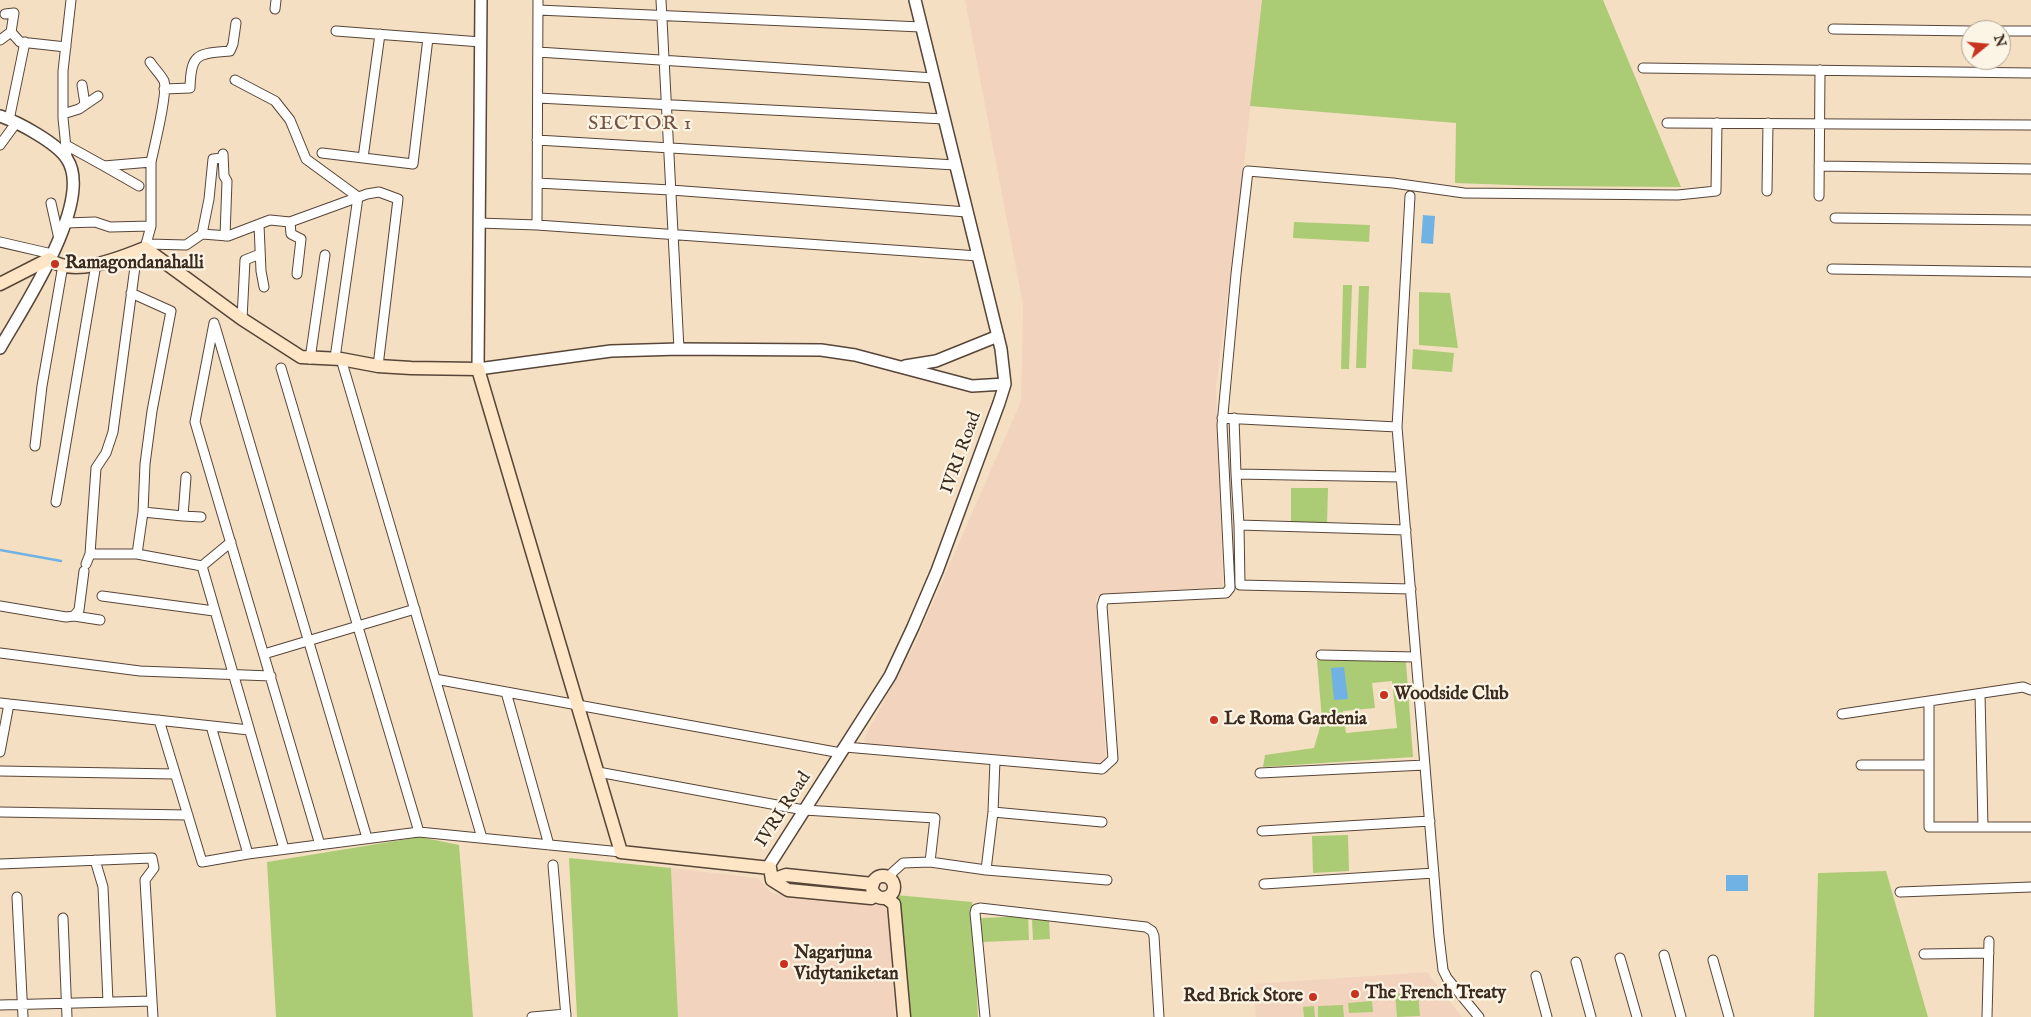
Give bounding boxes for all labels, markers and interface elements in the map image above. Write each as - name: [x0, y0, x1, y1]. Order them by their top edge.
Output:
- north arrow: [1961, 20, 2011, 70]
- text: N: [1989, 32, 2010, 49]
- district label: SECTOR 1: [587, 113, 693, 137]
- place label: Ramagondanahalli: [65, 253, 204, 275]
- marker: Ramagondanahalli: [49, 258, 61, 270]
- street label: IVRI Road: [937, 409, 987, 497]
- place label: Woodside Club: [1394, 684, 1509, 706]
- marker: Woodside Club: [1378, 689, 1390, 701]
- place label: Le Roma Gardenia: [1224, 709, 1367, 731]
- marker: Le Roma Gardenia: [1208, 714, 1220, 726]
- street label: IVRI Road: [752, 768, 816, 852]
- place label: Nagarjuna Vidytaniketan: [794, 943, 899, 986]
- marker: Nagarjuna Vidytaniketan: [778, 958, 790, 970]
- place label: The French Treaty: [1365, 983, 1506, 1005]
- place label: Red Brick Store: [1183, 986, 1303, 1008]
- marker: The French Treaty: [1349, 988, 1361, 1000]
- marker: Red Brick Store: [1307, 991, 1319, 1003]

